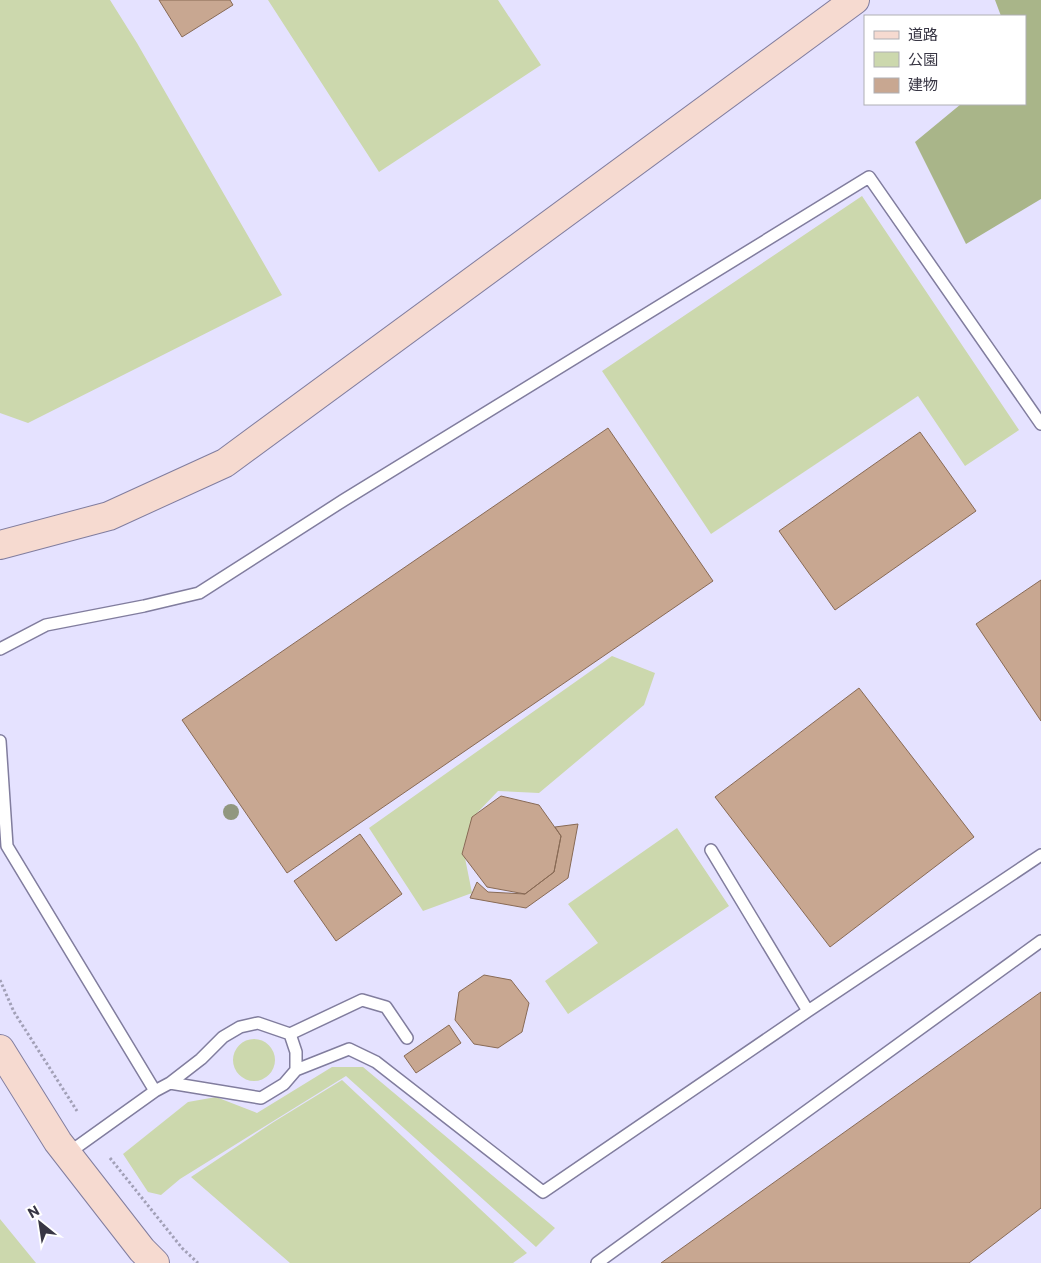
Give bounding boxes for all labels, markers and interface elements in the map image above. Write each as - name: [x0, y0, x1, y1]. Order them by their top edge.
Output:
- legend: [864, 15, 1026, 105]
- text: 道路: [908, 25, 938, 43]
- text: 公園: [908, 50, 938, 68]
- text: 建物: [908, 75, 938, 93]
- north arrow: [15, 1198, 65, 1248]
- text: N: [24, 1201, 42, 1221]

